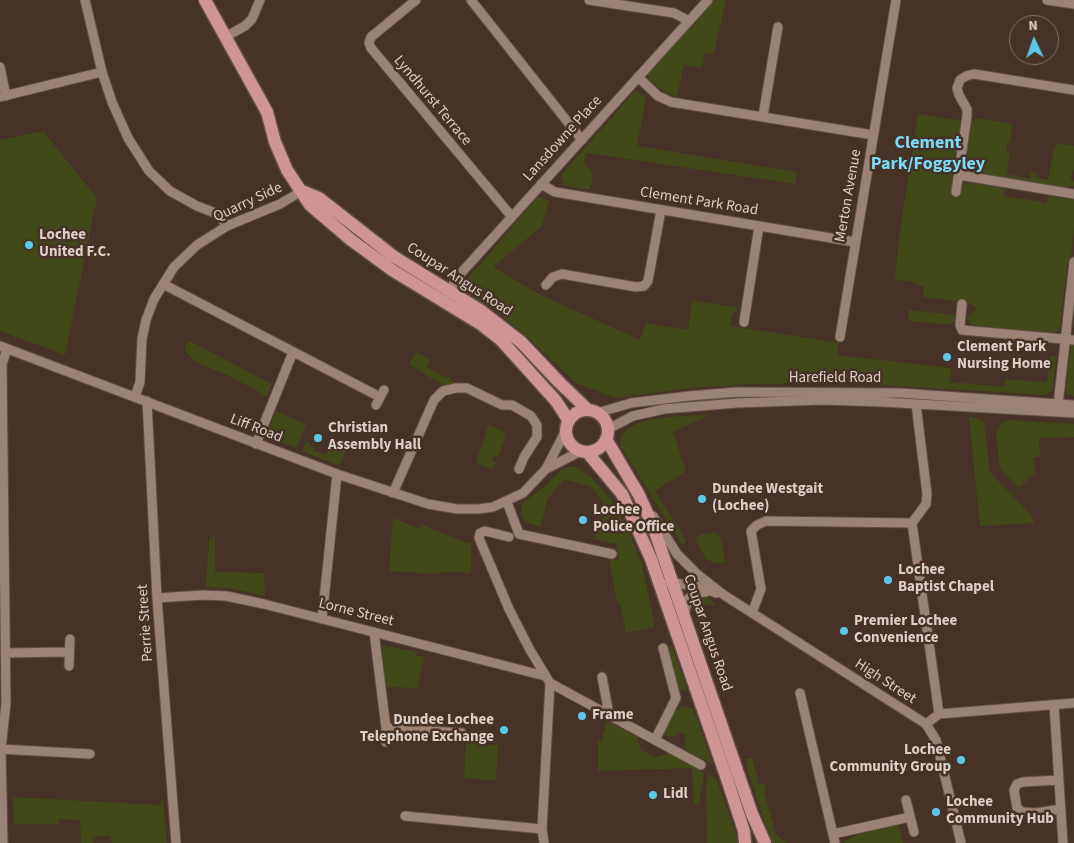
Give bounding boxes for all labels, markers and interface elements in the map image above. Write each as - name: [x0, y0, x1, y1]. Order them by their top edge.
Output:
- north arrow: [1009, 15, 1059, 65]
- text: N: [1028, 16, 1038, 36]
- street label: Lyndhurst Terrace: [389, 52, 475, 150]
- street label: Lansdowne Place: [520, 92, 606, 186]
- district label: Clement Park/Foggyley: [871, 133, 985, 176]
- street label: Merton Avenue: [832, 148, 866, 244]
- street label: Quarry Side: [211, 179, 285, 227]
- street label: Clement Park Road: [639, 184, 759, 220]
- place label: Lochee United F.C.: [39, 227, 111, 262]
- marker: Lochee United F.C.: [23, 239, 35, 251]
- street label: Coupar Angus Road: [403, 239, 515, 321]
- place label: Clement Park Nursing Home: [957, 339, 1051, 374]
- marker: Clement Park Nursing Home: [941, 351, 953, 363]
- street label: Harefield Road: [789, 370, 881, 388]
- street label: Liff Road: [227, 411, 285, 447]
- place label: Christian Assembly Hall: [328, 420, 421, 455]
- marker: Christian Assembly Hall: [312, 432, 324, 444]
- place label: Dundee Westgait (Lochee): [712, 481, 823, 516]
- marker: Dundee Westgait (Lochee): [696, 493, 708, 505]
- place label: Lochee Police Office: [593, 502, 674, 537]
- marker: Lochee Police Office: [577, 514, 589, 526]
- place label: Lochee Baptist Chapel: [898, 562, 994, 597]
- street label: Coupar Angus Road: [679, 572, 735, 694]
- marker: Lochee Baptist Chapel: [882, 574, 894, 586]
- street label: Perrie Street: [134, 584, 158, 662]
- street label: Lorne Street: [317, 595, 395, 631]
- place label: Premier Lochee Convenience: [854, 613, 957, 648]
- marker: Premier Lochee Convenience: [838, 625, 850, 637]
- street label: High Street: [851, 655, 919, 709]
- place label: Frame: [592, 707, 634, 725]
- marker: Frame: [576, 710, 588, 722]
- place label: Dundee Lochee Telephone Exchange: [360, 712, 494, 747]
- marker: Dundee Lochee Telephone Exchange: [498, 724, 510, 736]
- place label: Lochee Community Group: [830, 742, 951, 777]
- marker: Lochee Community Group: [955, 754, 967, 766]
- place label: Lidl: [663, 786, 688, 804]
- marker: Lidl: [647, 789, 659, 801]
- place label: Lochee Community Hub: [946, 794, 1054, 829]
- marker: Lochee Community Hub: [930, 806, 942, 818]

